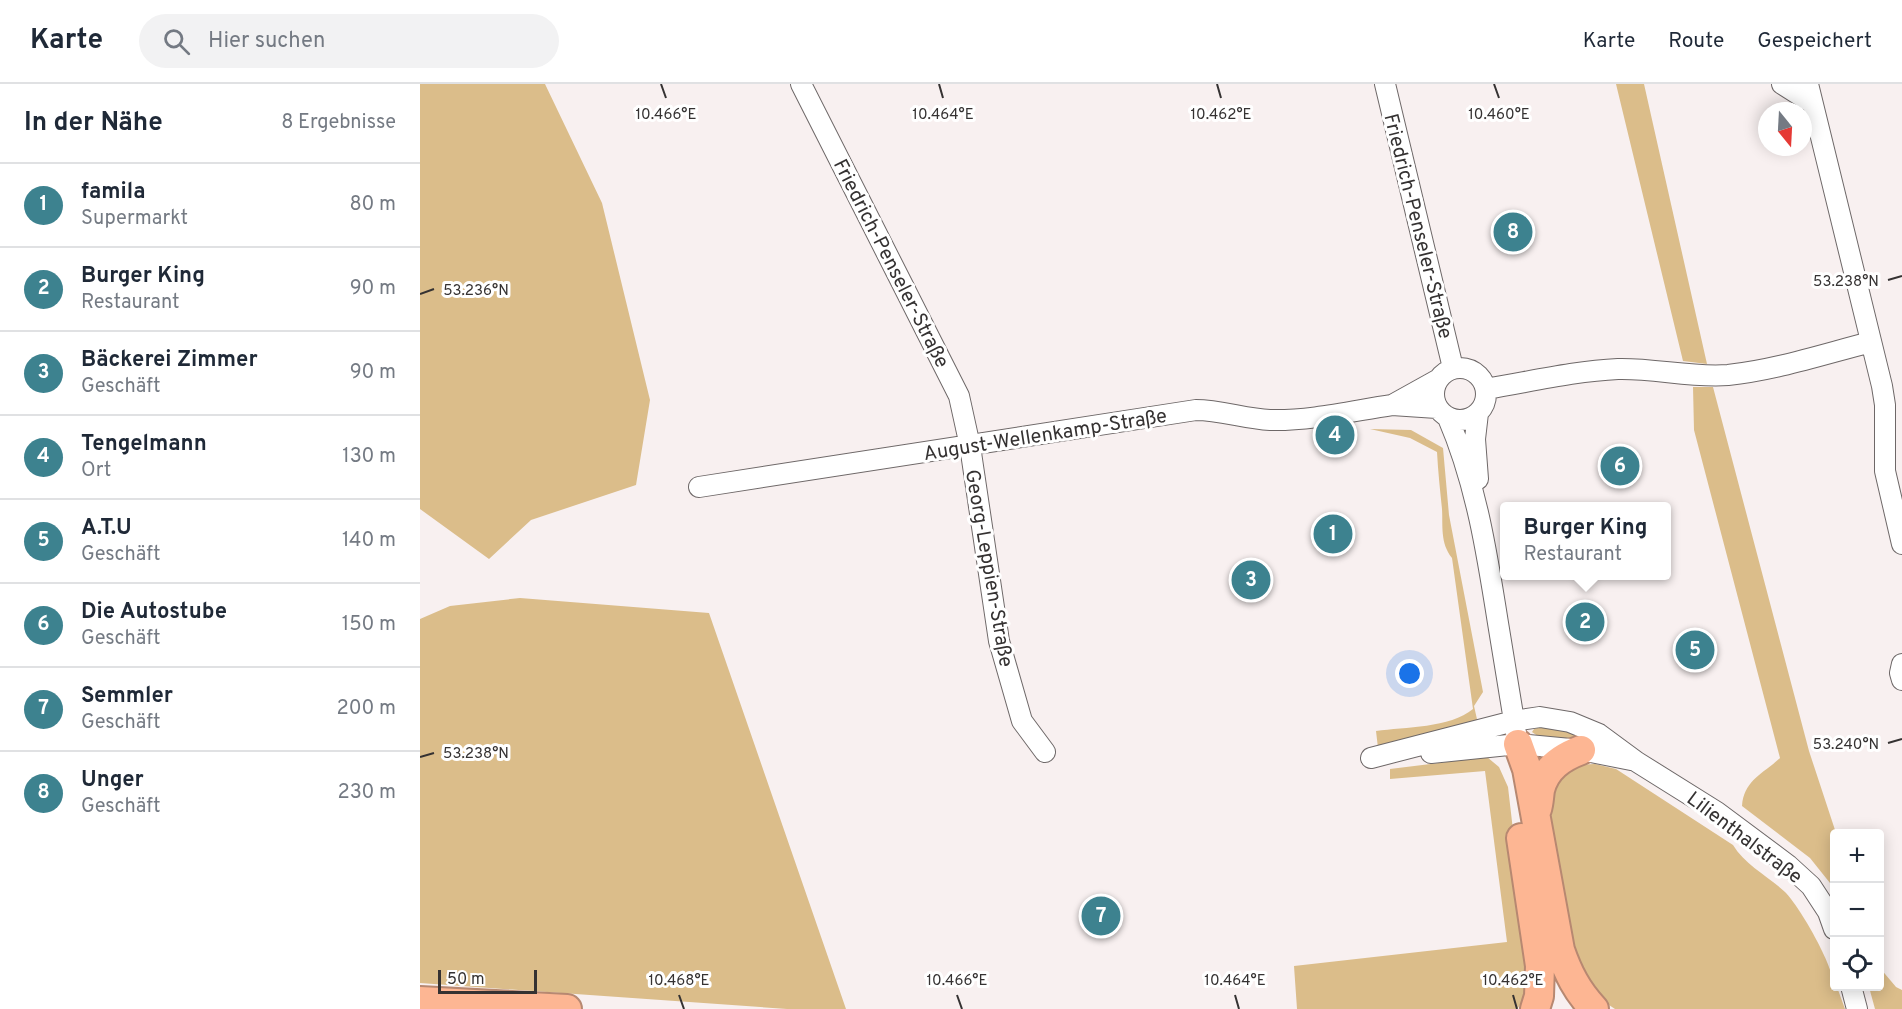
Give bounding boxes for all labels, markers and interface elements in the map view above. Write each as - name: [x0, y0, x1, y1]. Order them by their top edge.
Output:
- search box: [139, 14, 559, 68]
- text: Karte: [30, 23, 103, 59]
- icon: search: [160, 25, 193, 58]
- text: Hier suchen: [208, 28, 325, 55]
- text: Karte: [1583, 28, 1635, 55]
- text: Route: [1668, 28, 1724, 55]
- text: Gespeichert: [1757, 28, 1872, 55]
- north arrow: [1758, 102, 1812, 156]
- text: 10.466°E: [636, 106, 696, 125]
- text: 10.464°E: [912, 106, 974, 125]
- text: 10.462°E: [1190, 106, 1252, 125]
- text: 10.460°E: [1468, 106, 1530, 125]
- text: In der Nähe: [24, 107, 163, 140]
- text: 8 Ergebnisse: [281, 110, 396, 136]
- street label: Friedrich-Penseler-Straße: [1377, 111, 1458, 342]
- street label: Friedrich-Penseler-Straße: [826, 155, 954, 373]
- text: famila: [81, 179, 145, 206]
- text: 1: [40, 192, 48, 218]
- text: 80 m: [350, 192, 396, 218]
- text: Supermarkt: [81, 206, 188, 232]
- pin: 8: [1494, 210, 1532, 254]
- text: Burger King: [81, 263, 205, 290]
- text: 53.238°N: [1813, 273, 1879, 292]
- text: 2: [37, 276, 50, 302]
- text: 90 m: [350, 276, 396, 302]
- text: 53.236°N: [443, 282, 509, 301]
- text: Restaurant: [81, 290, 180, 316]
- text: Bäckerei Zimmer: [81, 347, 258, 374]
- text: 3: [38, 360, 50, 386]
- text: 90 m: [350, 360, 396, 386]
- text: Geschäft: [81, 374, 161, 400]
- street label: August-Wellenkamp-Straße: [922, 404, 1169, 468]
- pin: 4: [1316, 412, 1354, 458]
- text: Tengelmann: [81, 431, 207, 458]
- text: 4: [37, 444, 50, 470]
- text: 130 m: [342, 444, 396, 470]
- pin: 6: [1600, 444, 1640, 488]
- text: Ort: [81, 458, 111, 484]
- street label: Georg-Leppien-Straße: [958, 468, 1018, 669]
- popup: [1500, 502, 1671, 580]
- pin: 1: [1314, 512, 1352, 556]
- text: A.T.U: [81, 515, 132, 542]
- text: Burger King: [1524, 515, 1647, 542]
- text: 5: [37, 528, 50, 554]
- text: 140 m: [342, 528, 396, 554]
- text: Geschäft: [81, 542, 161, 568]
- text: Restaurant: [1524, 542, 1622, 568]
- pin: 3: [1232, 558, 1270, 602]
- text: Die Autostube: [81, 599, 227, 626]
- pin: 2: [1566, 600, 1604, 644]
- text: 6: [37, 612, 50, 638]
- text: 150 m: [342, 612, 396, 638]
- text: Geschäft: [81, 626, 161, 652]
- pin: 5: [1676, 628, 1714, 672]
- your location: [1395, 659, 1424, 688]
- text: Semmler: [81, 683, 173, 710]
- text: 7: [38, 696, 49, 722]
- text: 200 m: [337, 696, 396, 722]
- text: Geschäft: [81, 710, 161, 736]
- text: 53.240°N: [1813, 736, 1879, 755]
- text: 53.238°N: [443, 745, 509, 764]
- text: Unger: [81, 767, 144, 794]
- text: 8: [37, 780, 50, 806]
- text: 230 m: [337, 780, 396, 806]
- street label: Lilienthalstraße: [1681, 787, 1807, 891]
- text: Geschäft: [81, 794, 161, 820]
- map controls: [1830, 829, 1884, 991]
- button: +: [1830, 829, 1884, 883]
- button: −: [1830, 883, 1884, 937]
- pin: 7: [1082, 894, 1120, 938]
- button: locate: [1830, 937, 1884, 991]
- scale bar: [438, 967, 537, 994]
- text: 50 m: [447, 970, 485, 990]
- text: 10.468°E: [648, 972, 710, 991]
- text: 10.466°E: [927, 972, 987, 991]
- text: 10.464°E: [1204, 972, 1266, 991]
- text: 10.462°E: [1482, 972, 1544, 991]

